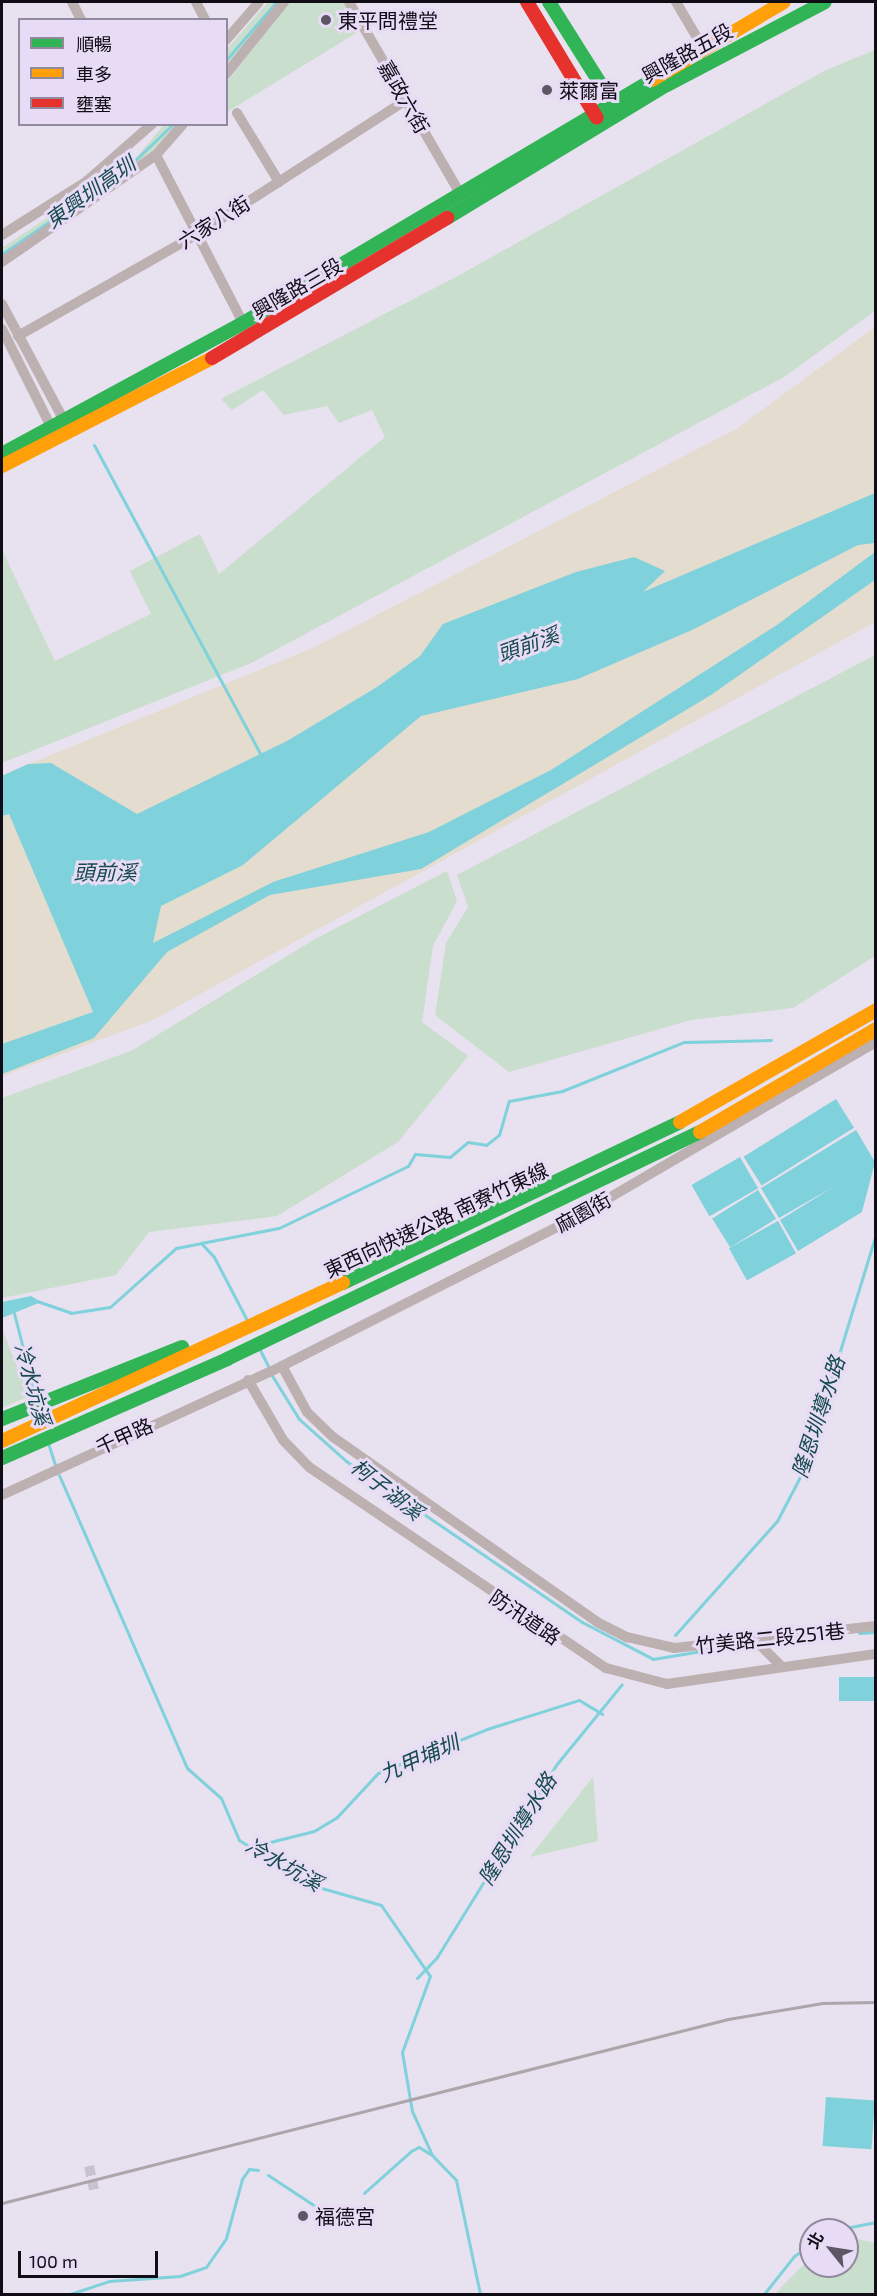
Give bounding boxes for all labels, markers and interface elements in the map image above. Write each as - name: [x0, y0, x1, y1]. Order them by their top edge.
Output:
- place label: 東平問禮堂: [338, 8, 438, 32]
- marker: 東平問禮堂: [319, 13, 333, 27]
- legend: [18, 18, 228, 126]
- street label: 興隆路五段: [637, 18, 737, 88]
- text: 順暢: [76, 33, 112, 55]
- street label: 嘉政六街: [374, 56, 434, 138]
- text: 車多: [76, 63, 112, 85]
- place label: 萊爾富: [559, 78, 619, 102]
- marker: 萊爾富: [540, 83, 554, 97]
- text: 壅塞: [76, 93, 112, 115]
- water label: 東興圳高圳: [40, 151, 140, 233]
- street label: 六家八街: [174, 191, 254, 253]
- street label: 興隆路三段: [248, 253, 346, 323]
- water label: 頭前溪: [494, 622, 562, 666]
- water label: 頭前溪: [74, 859, 136, 885]
- street label: 東西向快速公路 南寮竹東線: [320, 1157, 552, 1283]
- street label: 麻園街: [551, 1187, 615, 1237]
- water label: 冷水坑溪: [10, 1340, 56, 1428]
- water label: 隆恩圳導水路: [787, 1353, 849, 1481]
- street label: 千甲路: [92, 1413, 156, 1459]
- water label: 柯子湖溪: [346, 1453, 428, 1525]
- street label: 防汛道路: [485, 1585, 565, 1649]
- street label: 竹美路二段251巷: [694, 1618, 846, 1658]
- water label: 九甲埔圳: [376, 1729, 462, 1787]
- water label: 隆恩圳導水路: [473, 1769, 561, 1889]
- water label: 冷水坑溪: [241, 1832, 327, 1896]
- place label: 福德宮: [315, 2204, 375, 2228]
- marker: 福德宮: [296, 2209, 310, 2223]
- north arrow: [799, 2218, 859, 2278]
- text: 北: [802, 2228, 827, 2251]
- scale bar: [21, 2239, 160, 2277]
- text: 100 m: [29, 2250, 78, 2272]

